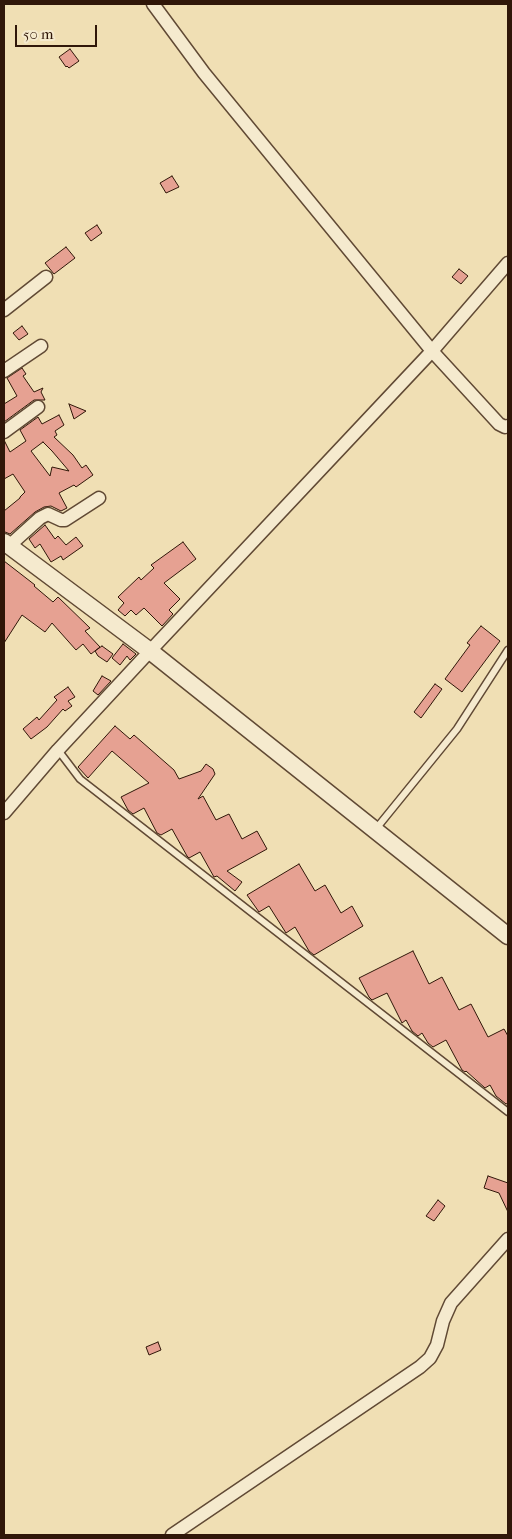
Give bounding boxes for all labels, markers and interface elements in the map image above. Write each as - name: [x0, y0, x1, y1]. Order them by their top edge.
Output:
- scale bar: [18, 15, 100, 47]
- text: 50 m: [23, 25, 53, 43]

